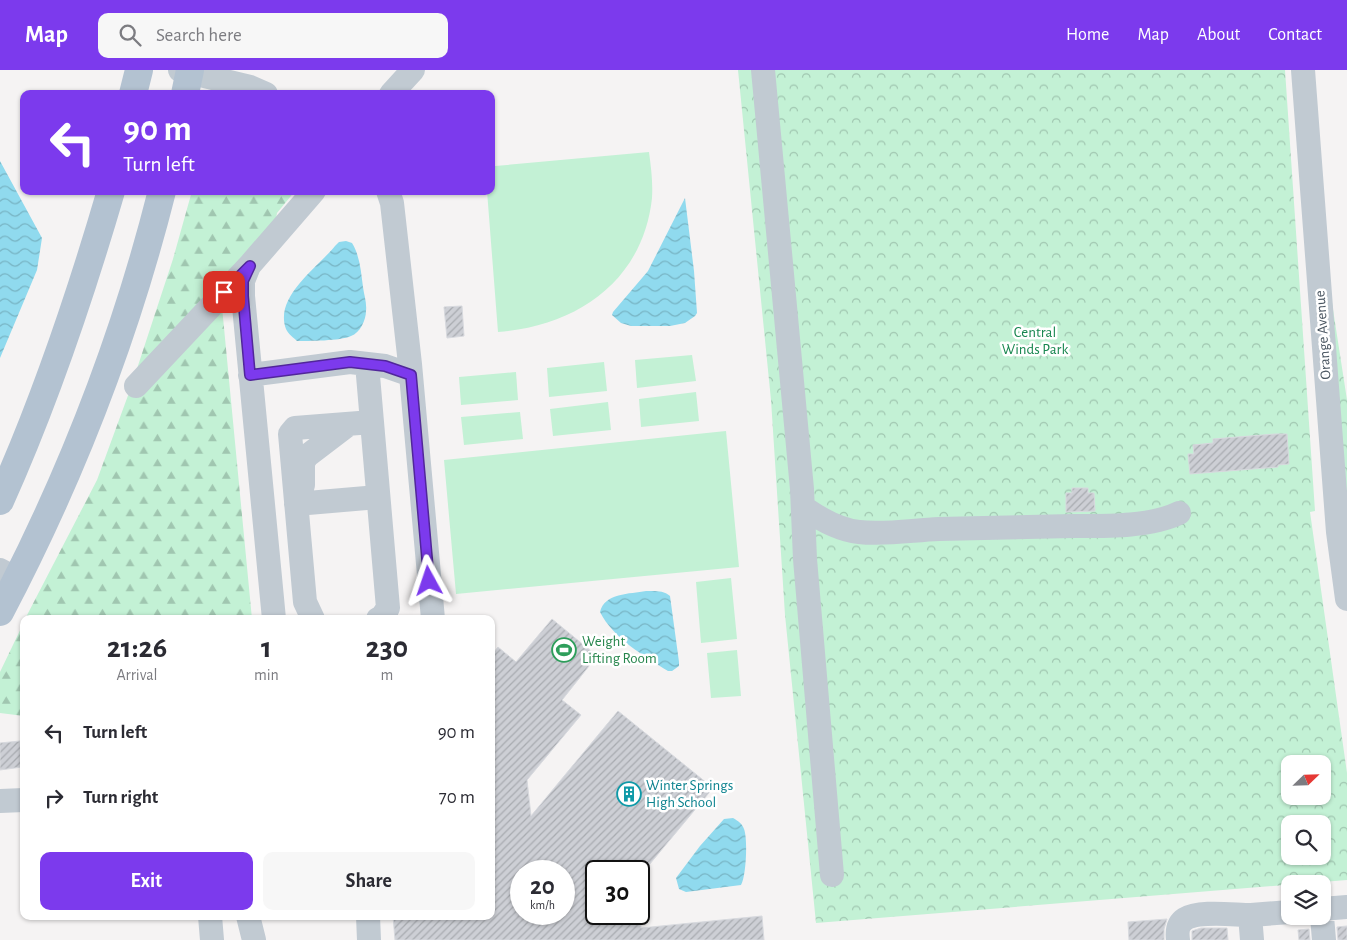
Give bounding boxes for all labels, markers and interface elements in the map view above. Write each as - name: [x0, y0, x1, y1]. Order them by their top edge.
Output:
- search box: [98, 13, 448, 58]
- icon: search: [116, 21, 144, 49]
- text: Map: [25, 23, 68, 47]
- text: Search here: [156, 26, 242, 45]
- text: Home: [1066, 26, 1109, 44]
- text: Map: [1137, 26, 1169, 44]
- text: About: [1197, 26, 1240, 44]
- text: Contact: [1268, 26, 1322, 44]
- icon: left: [40, 110, 105, 175]
- text: 90 m: [123, 112, 192, 147]
- text: Turn left: [123, 153, 195, 175]
- pin: [203, 271, 245, 313]
- icon: arrive: [210, 278, 238, 306]
- street label: Orange Avenue: [1312, 290, 1334, 380]
- park label: Central Winds Park: [1002, 325, 1068, 357]
- position arrow: [402, 554, 454, 606]
- text: 21:26: [107, 633, 167, 663]
- text: 1: [261, 633, 272, 663]
- text: 230: [366, 633, 408, 663]
- place label: Weight Lifting Room: [582, 634, 657, 666]
- sports icon: Weight Lifting Room: [551, 637, 577, 663]
- text: Arrival: [116, 667, 158, 683]
- text: min: [254, 667, 279, 683]
- text: m: [381, 667, 393, 683]
- icon: left: [40, 719, 68, 747]
- text: Turn left: [83, 723, 147, 742]
- text: 90 m: [438, 723, 475, 742]
- north arrow: [1281, 755, 1331, 805]
- map controls: [1281, 755, 1331, 925]
- place label: Winter Springs High School: [646, 778, 733, 810]
- building icon: Winter Springs High School: [616, 781, 642, 807]
- icon: right: [40, 784, 68, 812]
- text: Turn right: [83, 788, 158, 807]
- text: 70 m: [439, 788, 475, 807]
- button: search: [1281, 815, 1331, 865]
- button: Exit: [40, 852, 253, 910]
- button: Share: [263, 852, 475, 910]
- speed limit sign: 30: [585, 860, 650, 925]
- text: 20: [530, 874, 555, 899]
- button: layers: [1281, 875, 1331, 925]
- text: km/h: [530, 899, 555, 911]

